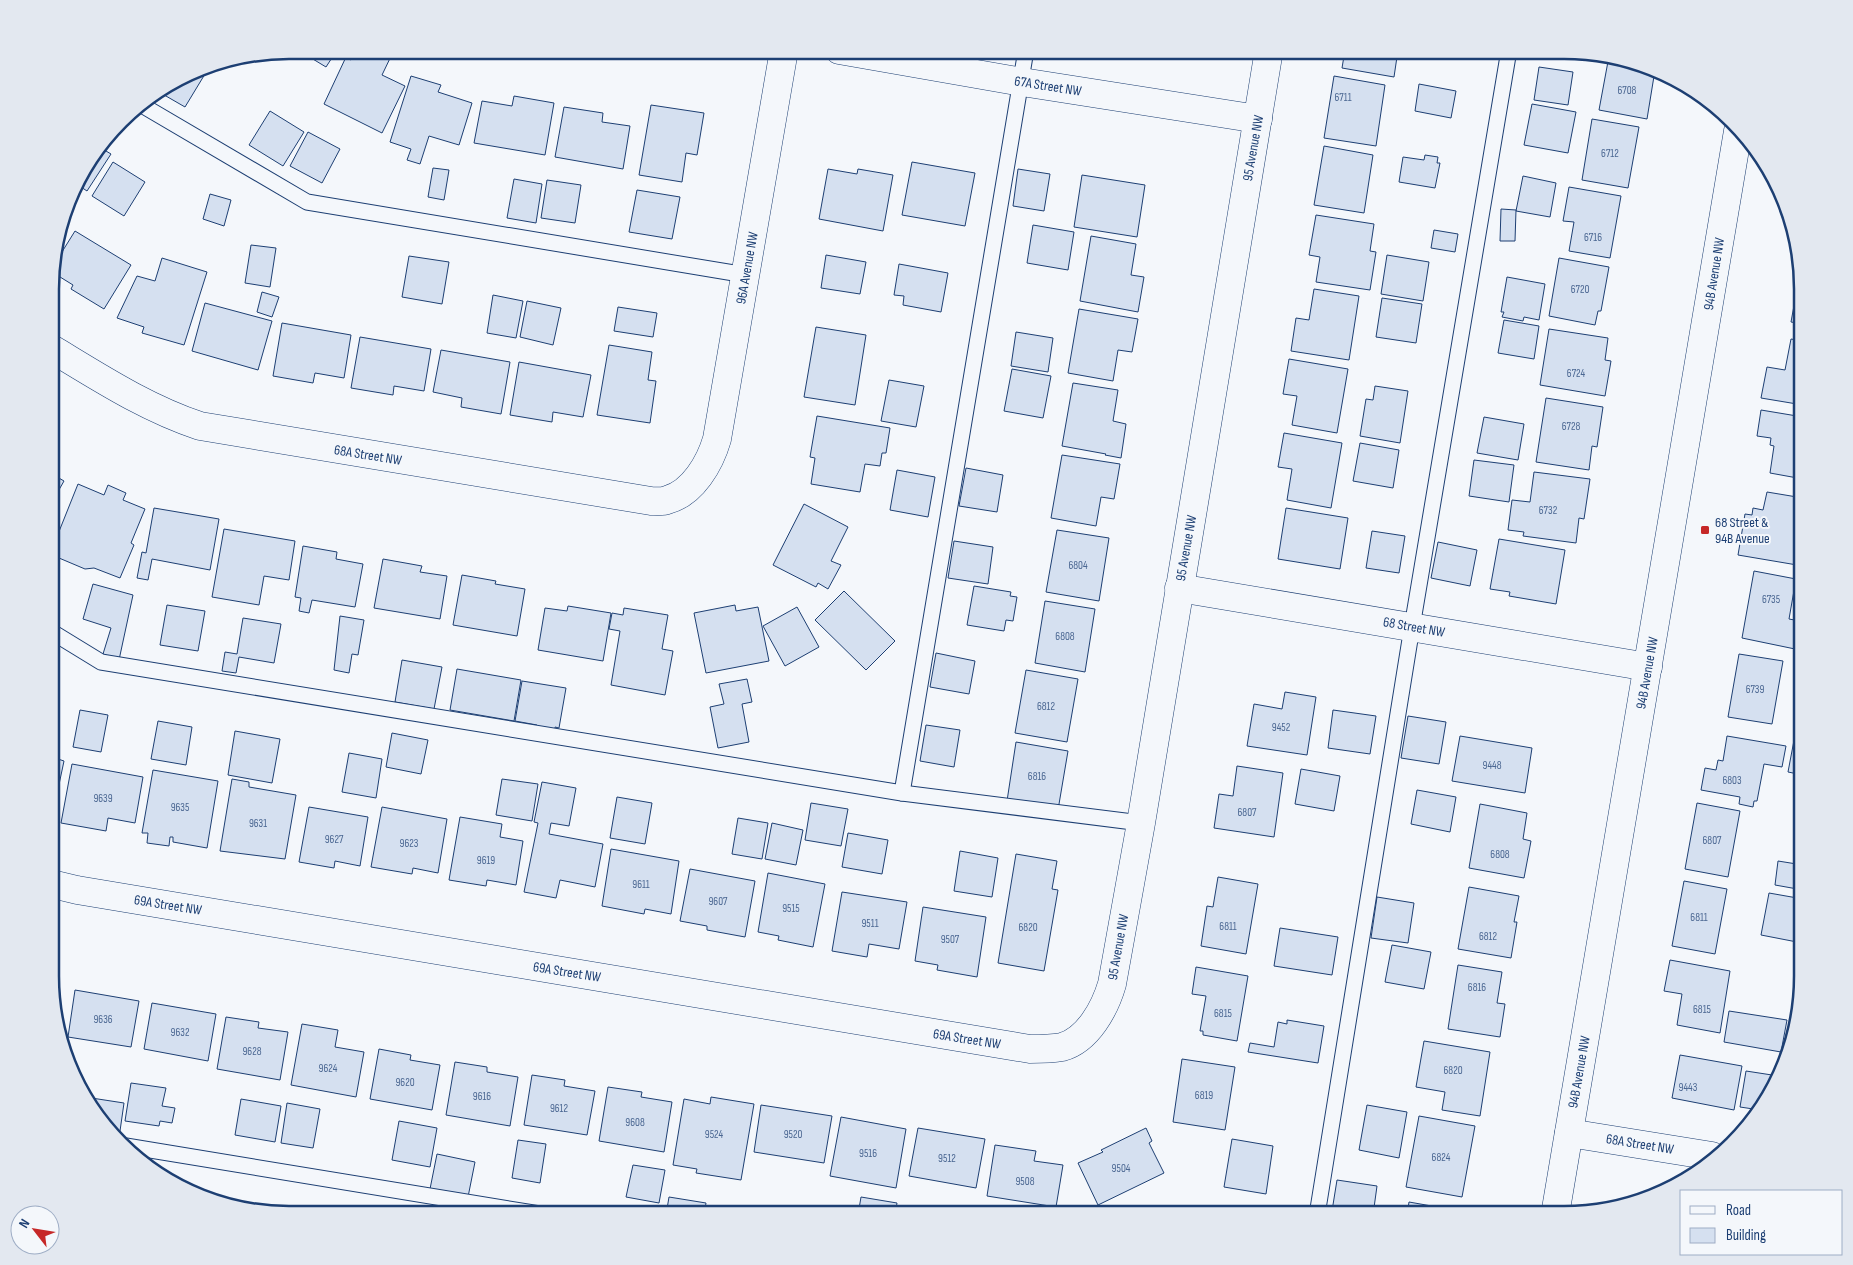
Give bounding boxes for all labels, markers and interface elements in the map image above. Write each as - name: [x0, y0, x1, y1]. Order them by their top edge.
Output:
- street label: 67A Street NW: [1013, 72, 1083, 100]
- house number: 6708: [1618, 84, 1637, 97]
- house number: 6711: [1335, 91, 1352, 104]
- street label: 95 Avenue NW: [1239, 114, 1267, 182]
- house number: 6712: [1601, 147, 1619, 160]
- street label: 96A Avenue NW: [732, 230, 762, 306]
- house number: 6716: [1584, 231, 1602, 244]
- street label: 94B Avenue NW: [1700, 237, 1728, 311]
- house number: 6720: [1571, 283, 1589, 296]
- house number: 6724: [1567, 367, 1586, 380]
- house number: 6728: [1562, 420, 1580, 433]
- street label: 68A Street NW: [333, 441, 403, 469]
- house number: 6732: [1539, 504, 1558, 517]
- street label: 95 Avenue NW: [1172, 514, 1200, 582]
- place label: 68 Street & 94B Avenue: [1715, 514, 1770, 547]
- marker: 68 Street & 94B Avenue: [1699, 524, 1711, 536]
- house number: 6804: [1068, 559, 1088, 572]
- house number: 6735: [1762, 593, 1780, 606]
- street label: 68 Street NW: [1382, 613, 1446, 641]
- house number: 6808: [1055, 630, 1075, 643]
- street label: 94B Avenue NW: [1632, 635, 1662, 711]
- house number: 6739: [1746, 683, 1764, 696]
- house number: 6812: [1037, 700, 1056, 713]
- house number: 9452: [1272, 721, 1291, 734]
- house number: 9448: [1483, 759, 1502, 772]
- house number: 6816: [1028, 770, 1046, 783]
- house number: 6803: [1722, 774, 1742, 787]
- house number: 9639: [93, 792, 113, 805]
- house number: 9635: [171, 801, 189, 814]
- house number: 6807: [1238, 806, 1257, 819]
- house number: 9631: [249, 817, 267, 830]
- house number: 9627: [325, 833, 344, 846]
- house number: 6807: [1703, 834, 1722, 847]
- house number: 9623: [400, 837, 419, 850]
- house number: 6808: [1490, 848, 1510, 861]
- house number: 9619: [477, 854, 495, 867]
- house number: 9611: [632, 878, 650, 891]
- street label: 69A Street NW: [133, 891, 203, 919]
- house number: 9607: [709, 895, 728, 908]
- house number: 9515: [782, 902, 800, 915]
- house number: 6811: [1690, 911, 1708, 924]
- street label: 95 Avenue NW: [1104, 913, 1132, 981]
- house number: 9511: [862, 917, 879, 930]
- house number: 6811: [1219, 920, 1237, 933]
- house number: 6820: [1018, 921, 1038, 934]
- house number: 6812: [1479, 930, 1498, 943]
- house number: 9507: [941, 933, 960, 946]
- street label: 69A Street NW: [532, 958, 602, 986]
- house number: 6816: [1468, 981, 1486, 994]
- house number: 6815: [1693, 1003, 1711, 1016]
- house number: 6815: [1214, 1007, 1232, 1020]
- house number: 9636: [93, 1013, 113, 1026]
- street label: 69A Street NW: [932, 1025, 1002, 1053]
- house number: 9632: [171, 1026, 190, 1039]
- street label: 94B Avenue NW: [1564, 1034, 1594, 1110]
- house number: 9628: [242, 1045, 262, 1058]
- house number: 9624: [319, 1062, 338, 1075]
- house number: 6820: [1443, 1064, 1463, 1077]
- house number: 9620: [395, 1076, 415, 1089]
- house number: 9443: [1679, 1081, 1698, 1094]
- house number: 6819: [1195, 1089, 1213, 1102]
- house number: 9616: [473, 1090, 491, 1103]
- house number: 9612: [550, 1102, 569, 1115]
- house number: 9608: [625, 1116, 645, 1129]
- house number: 9524: [705, 1128, 724, 1141]
- house number: 9520: [784, 1128, 802, 1141]
- street label: 68A Street NW: [1605, 1130, 1675, 1158]
- house number: 9516: [859, 1147, 877, 1160]
- house number: 6824: [1432, 1151, 1451, 1164]
- house number: 9512: [938, 1152, 956, 1165]
- house number: 9504: [1112, 1162, 1131, 1175]
- house number: 9508: [1015, 1175, 1035, 1188]
- legend: [1680, 1190, 1843, 1255]
- text: Road: [1726, 1201, 1751, 1220]
- north arrow: [10, 1205, 60, 1255]
- text: N: [15, 1216, 33, 1231]
- text: Building: [1726, 1226, 1766, 1245]

